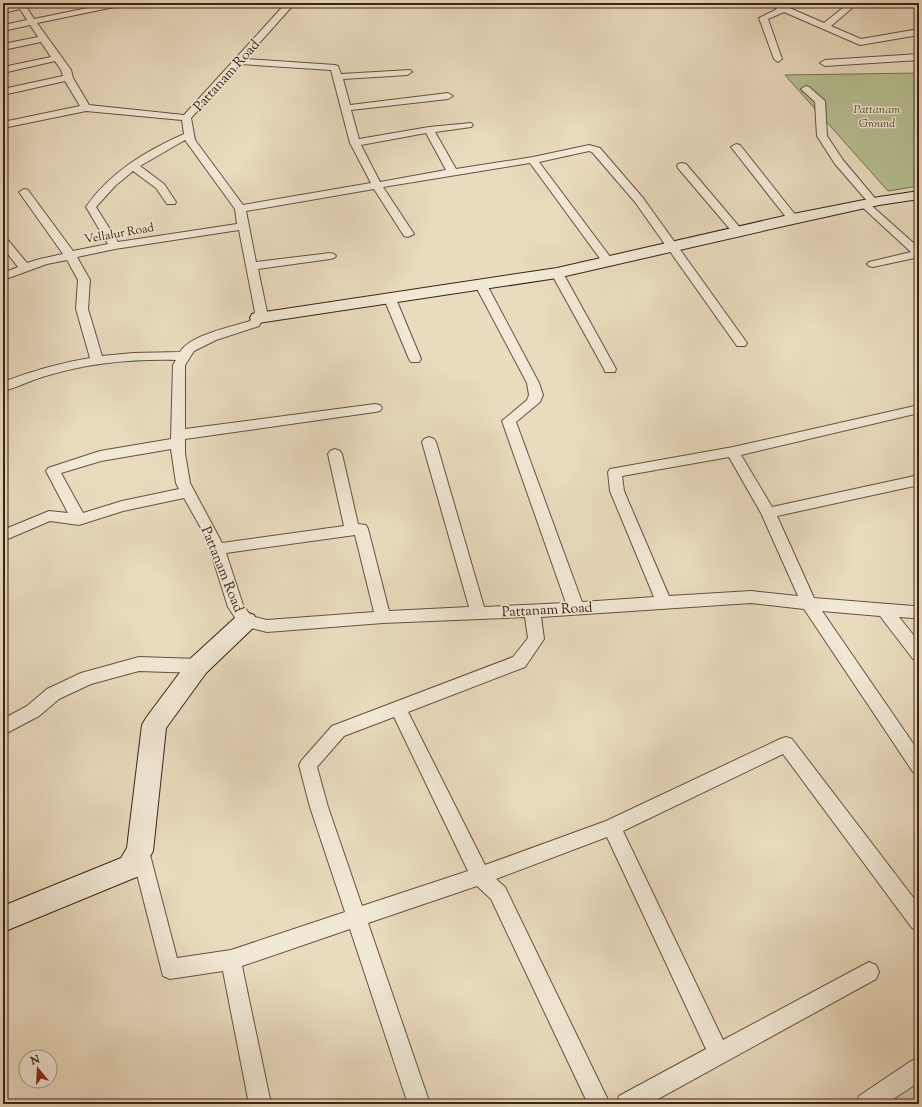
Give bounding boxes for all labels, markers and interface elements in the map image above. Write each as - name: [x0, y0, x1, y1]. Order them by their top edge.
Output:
- street label: Pattanam Road: [190, 36, 265, 117]
- park label: Pattanam Ground: [854, 101, 900, 133]
- street label: Vellalur Road: [83, 219, 156, 249]
- street label: Pattanam Road: [195, 524, 247, 616]
- street label: Pattanam Road: [501, 599, 593, 623]
- north arrow: [18, 1049, 58, 1089]
- text: N: [28, 1051, 42, 1070]

